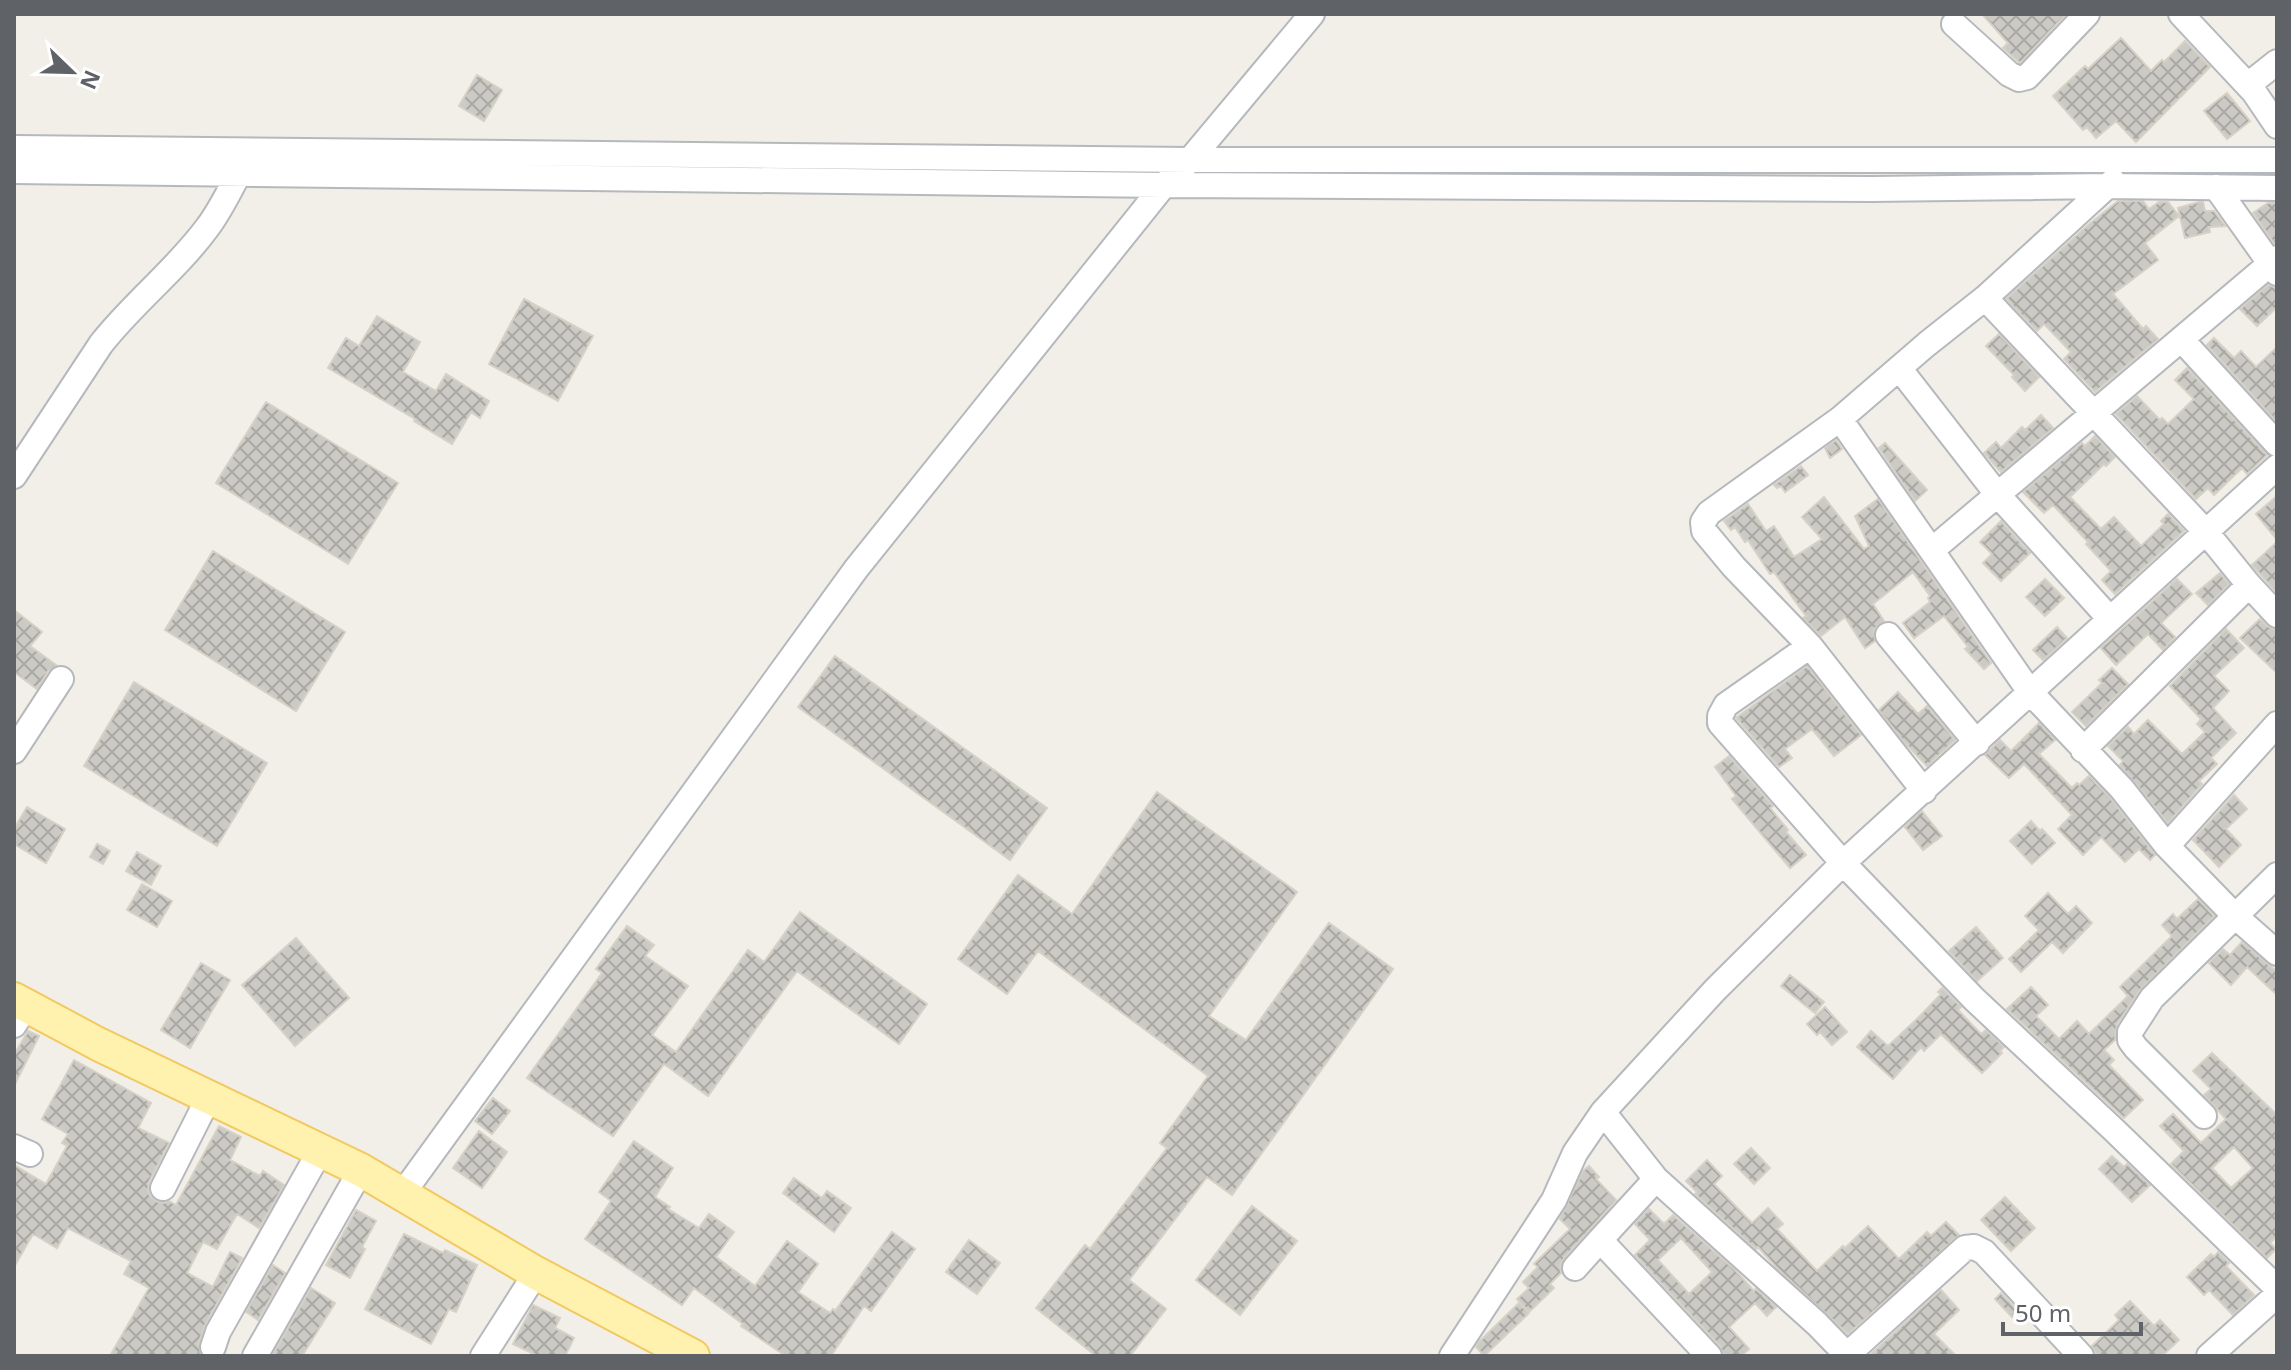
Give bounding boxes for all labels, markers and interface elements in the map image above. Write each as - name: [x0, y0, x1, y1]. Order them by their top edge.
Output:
- north arrow: [32, 32, 112, 112]
- text: N: [74, 66, 109, 94]
- scale bar: [2003, 1286, 2141, 1336]
- text: 50 m: [2015, 1296, 2071, 1329]

